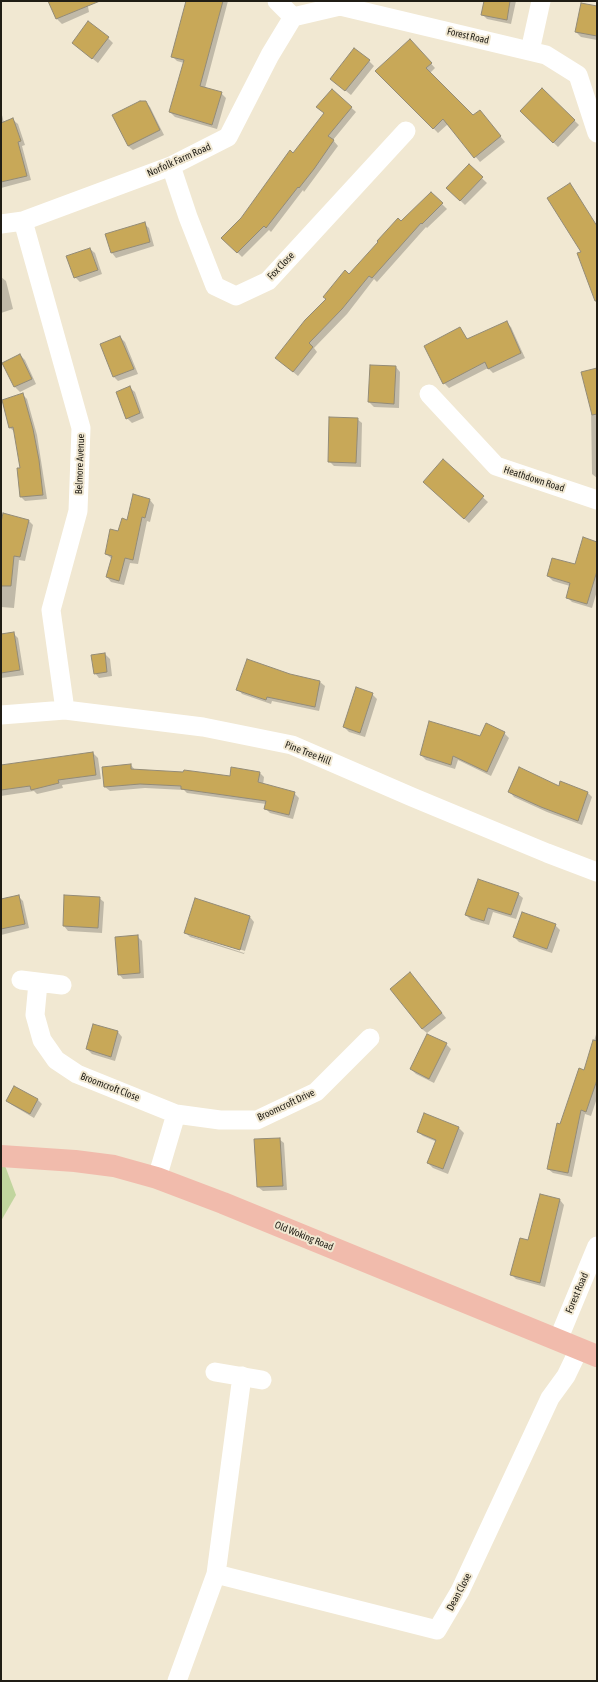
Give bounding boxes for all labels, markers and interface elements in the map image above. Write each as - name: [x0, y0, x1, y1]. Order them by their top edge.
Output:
- street label: Forest Road: [446, 25, 490, 47]
- street label: Norfolk Farm Road: [145, 141, 213, 179]
- street label: Fox Close: [265, 250, 297, 282]
- street label: Belmore Avenue: [73, 434, 87, 494]
- street label: Heathdown Road: [502, 464, 566, 494]
- street label: Pine Tree Hill: [283, 739, 333, 767]
- street label: Broomcroft Close: [79, 1070, 141, 1104]
- street label: Broomcroft Drive: [255, 1086, 317, 1124]
- street label: Old Woking Road: [273, 1219, 335, 1253]
- street label: Forest Road: [563, 1271, 591, 1315]
- street label: Dean Close: [444, 1571, 474, 1613]

